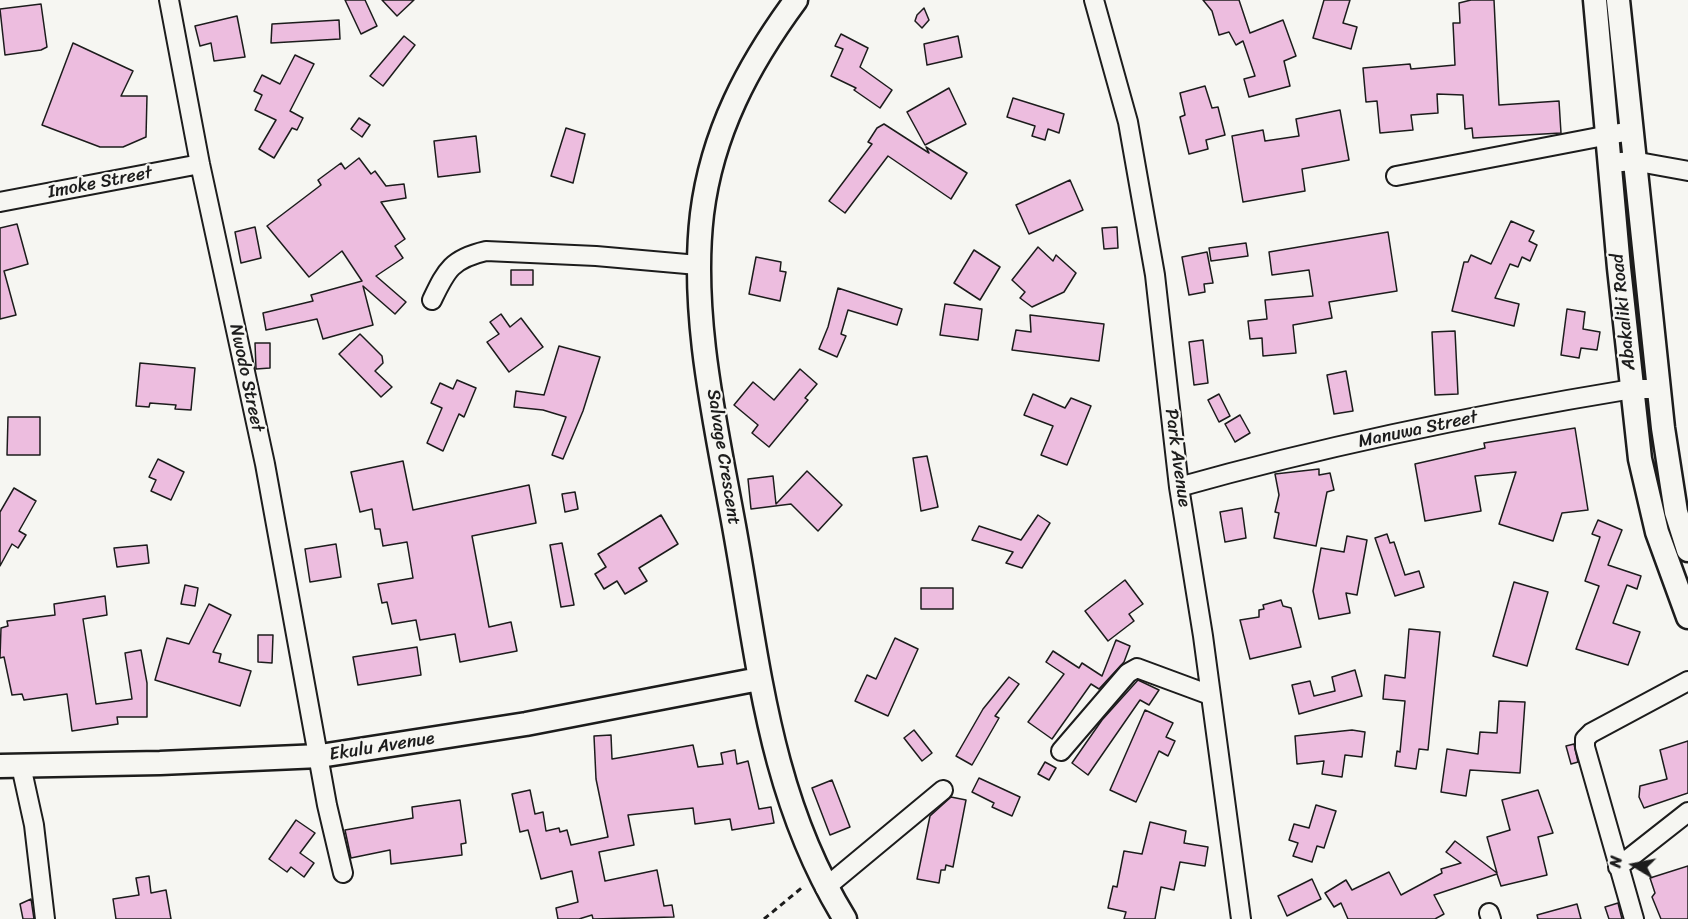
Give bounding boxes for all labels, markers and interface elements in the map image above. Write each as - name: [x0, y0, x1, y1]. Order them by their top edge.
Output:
- street label: Imoke Street: [46, 162, 154, 204]
- street label: Abakaliki Road: [1607, 253, 1641, 371]
- street label: Nwodo Street: [224, 322, 268, 434]
- street label: Salvage Crescent: [702, 388, 744, 526]
- street label: Park Avenue: [1159, 407, 1195, 509]
- street label: Manuwa Street: [1356, 407, 1480, 453]
- street label: Ekulu Avenue: [328, 728, 436, 766]
- north arrow: [1604, 835, 1664, 895]
- text: N: [1601, 854, 1631, 870]

